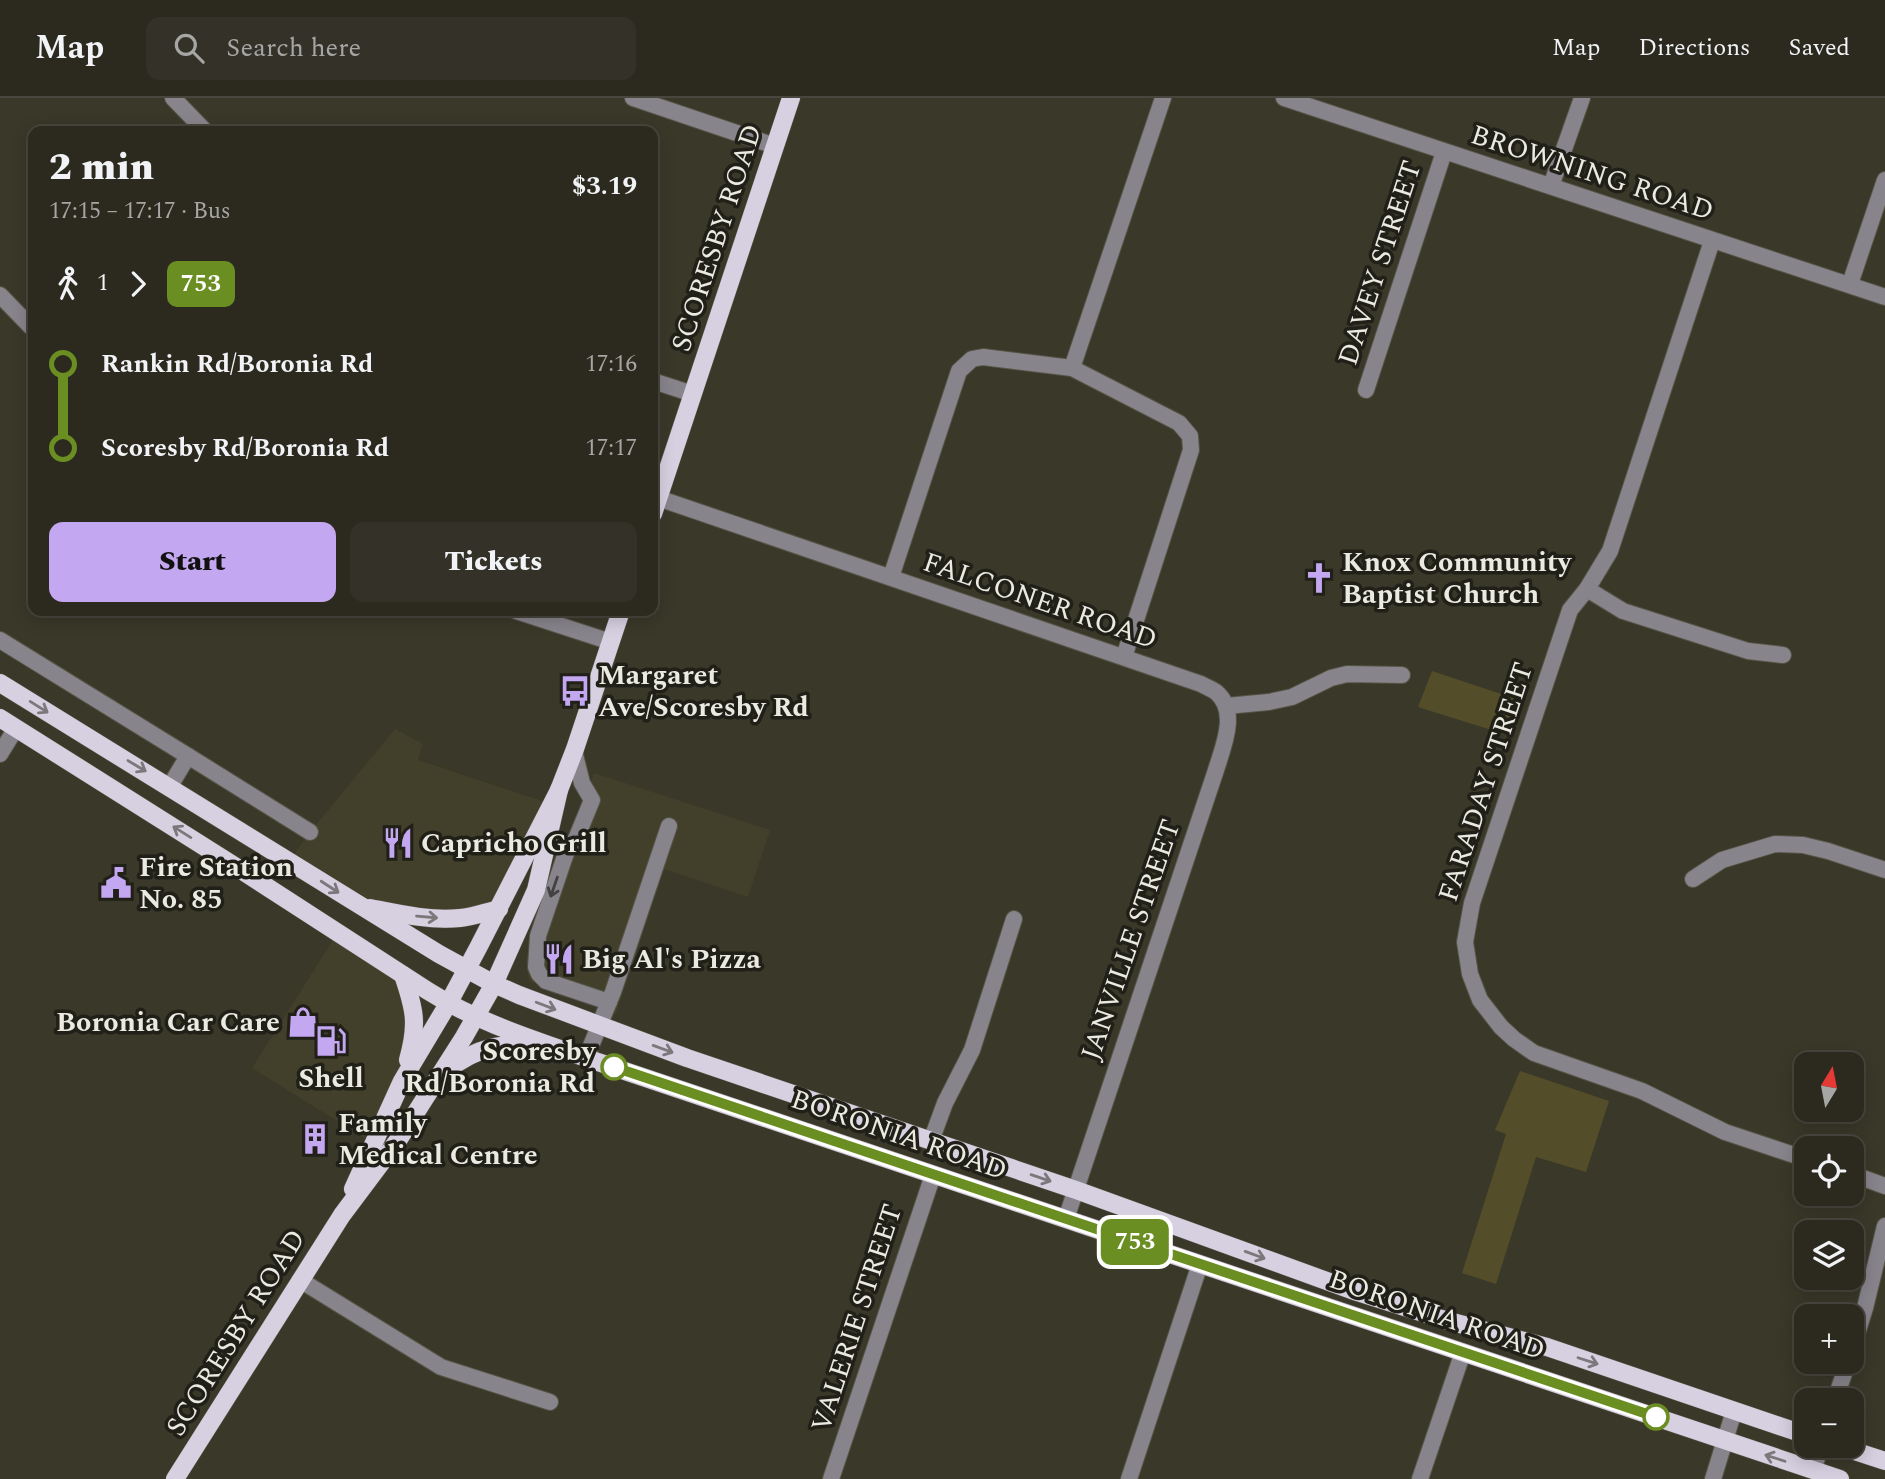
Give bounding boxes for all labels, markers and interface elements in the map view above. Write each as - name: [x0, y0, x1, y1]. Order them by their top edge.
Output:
- search box: [146, 17, 636, 80]
- text: Map: [35, 23, 104, 73]
- text: Search here: [226, 28, 361, 68]
- icon: search: [170, 29, 208, 67]
- text: Map: [1552, 30, 1600, 66]
- text: Directions: [1638, 30, 1750, 66]
- text: Saved: [1788, 30, 1850, 66]
- street label: BROWNING ROAD: [1465, 113, 1719, 233]
- street label: SCORESBY ROAD: [660, 119, 774, 357]
- text: 2 min: [49, 139, 154, 197]
- street label: DAVEY STREET: [1327, 155, 1433, 371]
- text: $3.19: [572, 166, 637, 206]
- text: 17:15 – 17:17 · Bus: [49, 194, 231, 229]
- icon: walk: [49, 265, 87, 303]
- icon: forward: [119, 265, 157, 303]
- text: 1: [97, 266, 109, 301]
- text: 753: [181, 266, 221, 302]
- text: Rankin Rd/Boronia Rd: [101, 344, 373, 384]
- text: 17:16: [585, 347, 637, 382]
- text: Scoresby Rd/Boronia Rd: [101, 428, 389, 468]
- text: 17:17: [585, 431, 637, 466]
- button: Start: [49, 522, 336, 602]
- button: Tickets: [350, 522, 637, 602]
- street label: FALCONER ROAD: [917, 541, 1163, 661]
- place label: Knox Community Baptist Church: [1342, 541, 1573, 616]
- church icon: Knox Community Baptist Church: [1302, 561, 1336, 595]
- place label: Margaret Ave/Scoresby Rd: [598, 654, 809, 729]
- street label: FARADAY STREET: [1427, 657, 1545, 907]
- bus stop icon: Margaret Ave/Scoresby Rd: [558, 674, 592, 708]
- one-way arrow: [29, 700, 49, 714]
- one-way arrow: [127, 760, 147, 774]
- street label: JANVILLE STREET: [1070, 814, 1192, 1066]
- place label: Capricho Grill: [421, 822, 607, 865]
- one-way arrow: [173, 825, 192, 840]
- restaurant icon: Capricho Grill: [381, 826, 415, 860]
- place label: Fire Station No. 85: [139, 846, 293, 921]
- public building icon: Fire Station No. 85: [99, 866, 133, 900]
- one-way arrow: [547, 876, 559, 898]
- one-way arrow: [320, 880, 339, 895]
- one-way arrow: [415, 911, 438, 924]
- place label: Big Al's Pizza: [582, 938, 762, 981]
- restaurant icon: Big Al's Pizza: [542, 942, 576, 976]
- one-way arrow: [535, 1000, 557, 1013]
- place label: Boronia Car Care: [56, 1001, 280, 1044]
- shop icon: Boronia Car Care: [286, 1005, 320, 1039]
- fuel station icon: Shell: [314, 1024, 348, 1058]
- place label: Scoresby Rd/Boronia Rd: [404, 1030, 597, 1105]
- one-way arrow: [651, 1044, 673, 1057]
- north arrow: [1794, 1052, 1864, 1122]
- map controls: [1794, 1052, 1864, 1458]
- marker: Scoresby Rd/Boronia Rd: [601, 1054, 627, 1080]
- place label: Shell: [298, 1057, 364, 1100]
- street label: BORONIA ROAD: [785, 1078, 1013, 1192]
- place label: Family Medical Centre: [338, 1102, 538, 1177]
- building icon: Family Medical Centre: [298, 1122, 332, 1156]
- button: locate: [1794, 1136, 1864, 1206]
- one-way arrow: [1029, 1173, 1051, 1185]
- street label: VALERIE STREET: [800, 1198, 914, 1438]
- line badge: 753: [1095, 1219, 1175, 1265]
- button: layers: [1794, 1220, 1864, 1290]
- street label: SCORESBY ROAD: [155, 1221, 317, 1445]
- text: 753: [1115, 1224, 1155, 1260]
- one-way arrow: [1243, 1250, 1265, 1262]
- street label: BORONIA ROAD: [1323, 1258, 1551, 1372]
- button: +: [1794, 1304, 1864, 1374]
- one-way arrow: [1577, 1355, 1599, 1368]
- button: −: [1794, 1388, 1864, 1458]
- unlabelled marker: [1643, 1404, 1669, 1430]
- one-way arrow: [1765, 1450, 1787, 1463]

